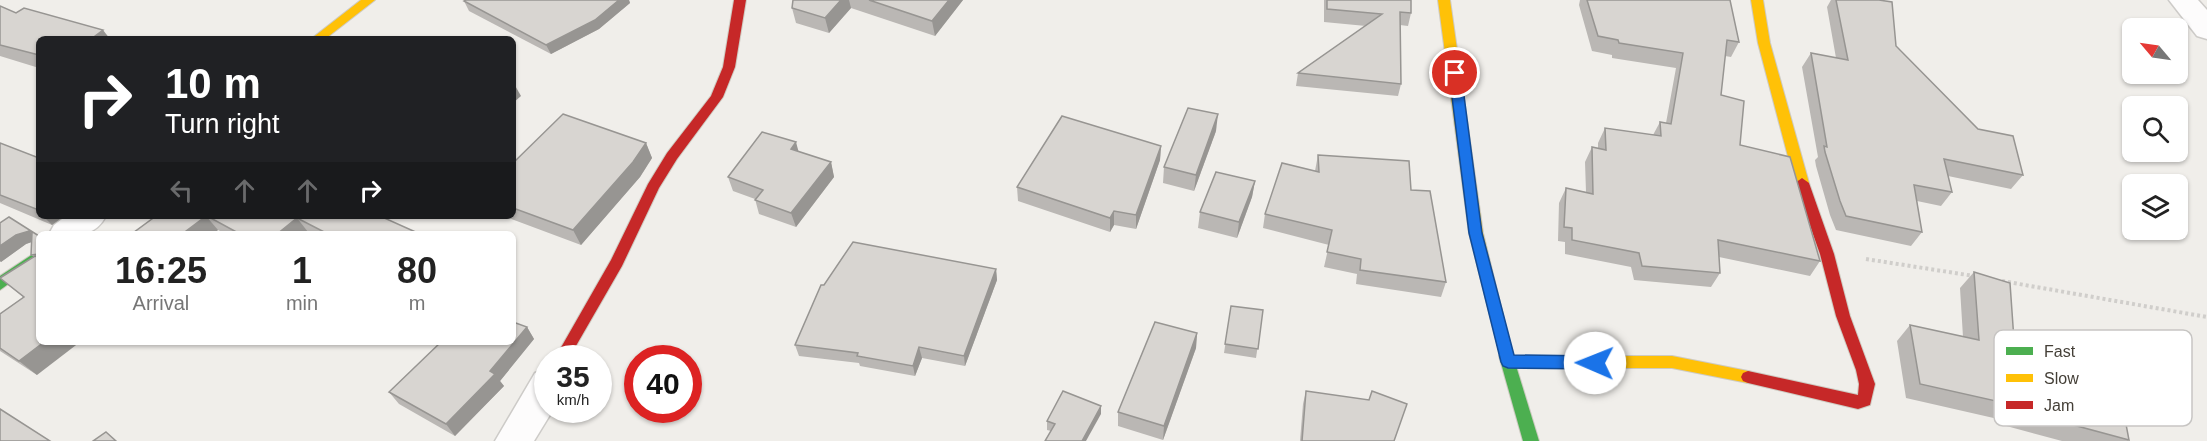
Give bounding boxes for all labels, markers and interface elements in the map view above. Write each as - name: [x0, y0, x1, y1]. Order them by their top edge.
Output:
- north arrow: [2122, 18, 2188, 84]
- map controls: [2122, 18, 2188, 240]
- pin: [1429, 47, 1480, 98]
- icon: arrive: [1438, 56, 1471, 89]
- icon: right: [66, 60, 144, 138]
- text: 10 m: [165, 60, 261, 107]
- button: search: [2122, 96, 2188, 162]
- text: Turn right: [165, 109, 280, 139]
- icon: left: [165, 174, 198, 207]
- icon: ahead: [228, 174, 261, 207]
- icon: ahead: [291, 174, 324, 207]
- icon: right: [354, 174, 387, 207]
- button: layers: [2122, 174, 2188, 240]
- text: 16:25: [115, 250, 207, 291]
- text: 1: [292, 250, 312, 291]
- text: 80: [397, 250, 437, 291]
- text: Arrival: [133, 292, 189, 314]
- text: min: [286, 292, 318, 314]
- text: m: [409, 292, 425, 314]
- legend: [1994, 330, 2192, 426]
- position arrow: [1563, 331, 1627, 395]
- text: Fast: [2044, 343, 2076, 360]
- speed limit sign: 40: [624, 345, 702, 423]
- text: 35: [556, 360, 590, 393]
- text: Slow: [2044, 370, 2079, 387]
- text: km/h: [557, 391, 589, 408]
- text: Jam: [2044, 397, 2074, 414]

